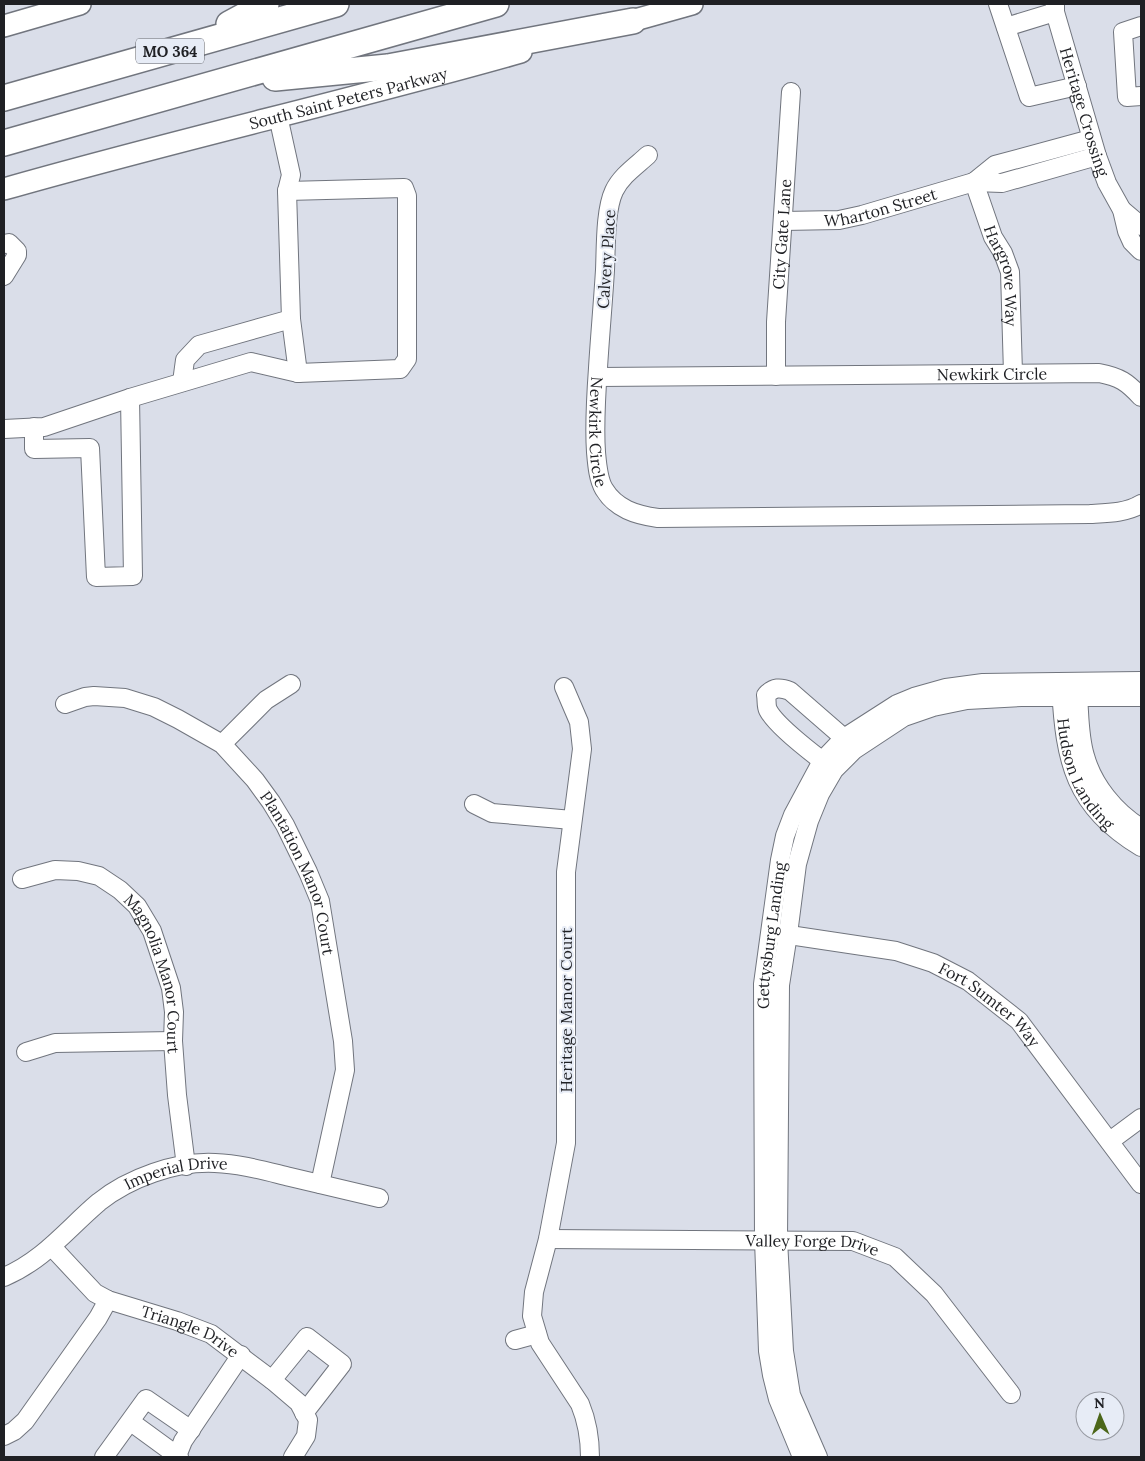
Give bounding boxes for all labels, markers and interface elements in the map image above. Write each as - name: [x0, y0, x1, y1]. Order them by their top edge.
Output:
- road number: MO 364: [136, 38, 204, 64]
- street label: Heritage Crossing: [1056, 45, 1114, 180]
- street label: South Saint Peters Parkway: [247, 63, 450, 133]
- street label: City Gate Lane: [768, 178, 795, 290]
- street label: Wharton Street: [824, 183, 940, 230]
- street label: Calvery Place: [593, 208, 619, 309]
- street label: Hargrove Way: [980, 223, 1022, 327]
- street label: Newkirk Circle: [937, 363, 1048, 384]
- street label: Newkirk Circle: [585, 376, 612, 490]
- street label: Hudson Landing: [1053, 717, 1120, 834]
- street label: Plantation Manor Court: [256, 787, 339, 957]
- street label: Gettysburg Landing: [753, 859, 790, 1009]
- street label: Magnolia Manor Court: [120, 889, 184, 1055]
- street label: Heritage Manor Court: [556, 927, 576, 1093]
- street label: Fort Sumter Way: [935, 958, 1045, 1051]
- street label: Imperial Drive: [121, 1153, 229, 1194]
- street label: Valley Forge Drive: [745, 1230, 882, 1260]
- street label: Triangle Drive: [139, 1301, 243, 1362]
- north arrow: [1075, 1391, 1125, 1441]
- text: N: [1094, 1394, 1105, 1412]

